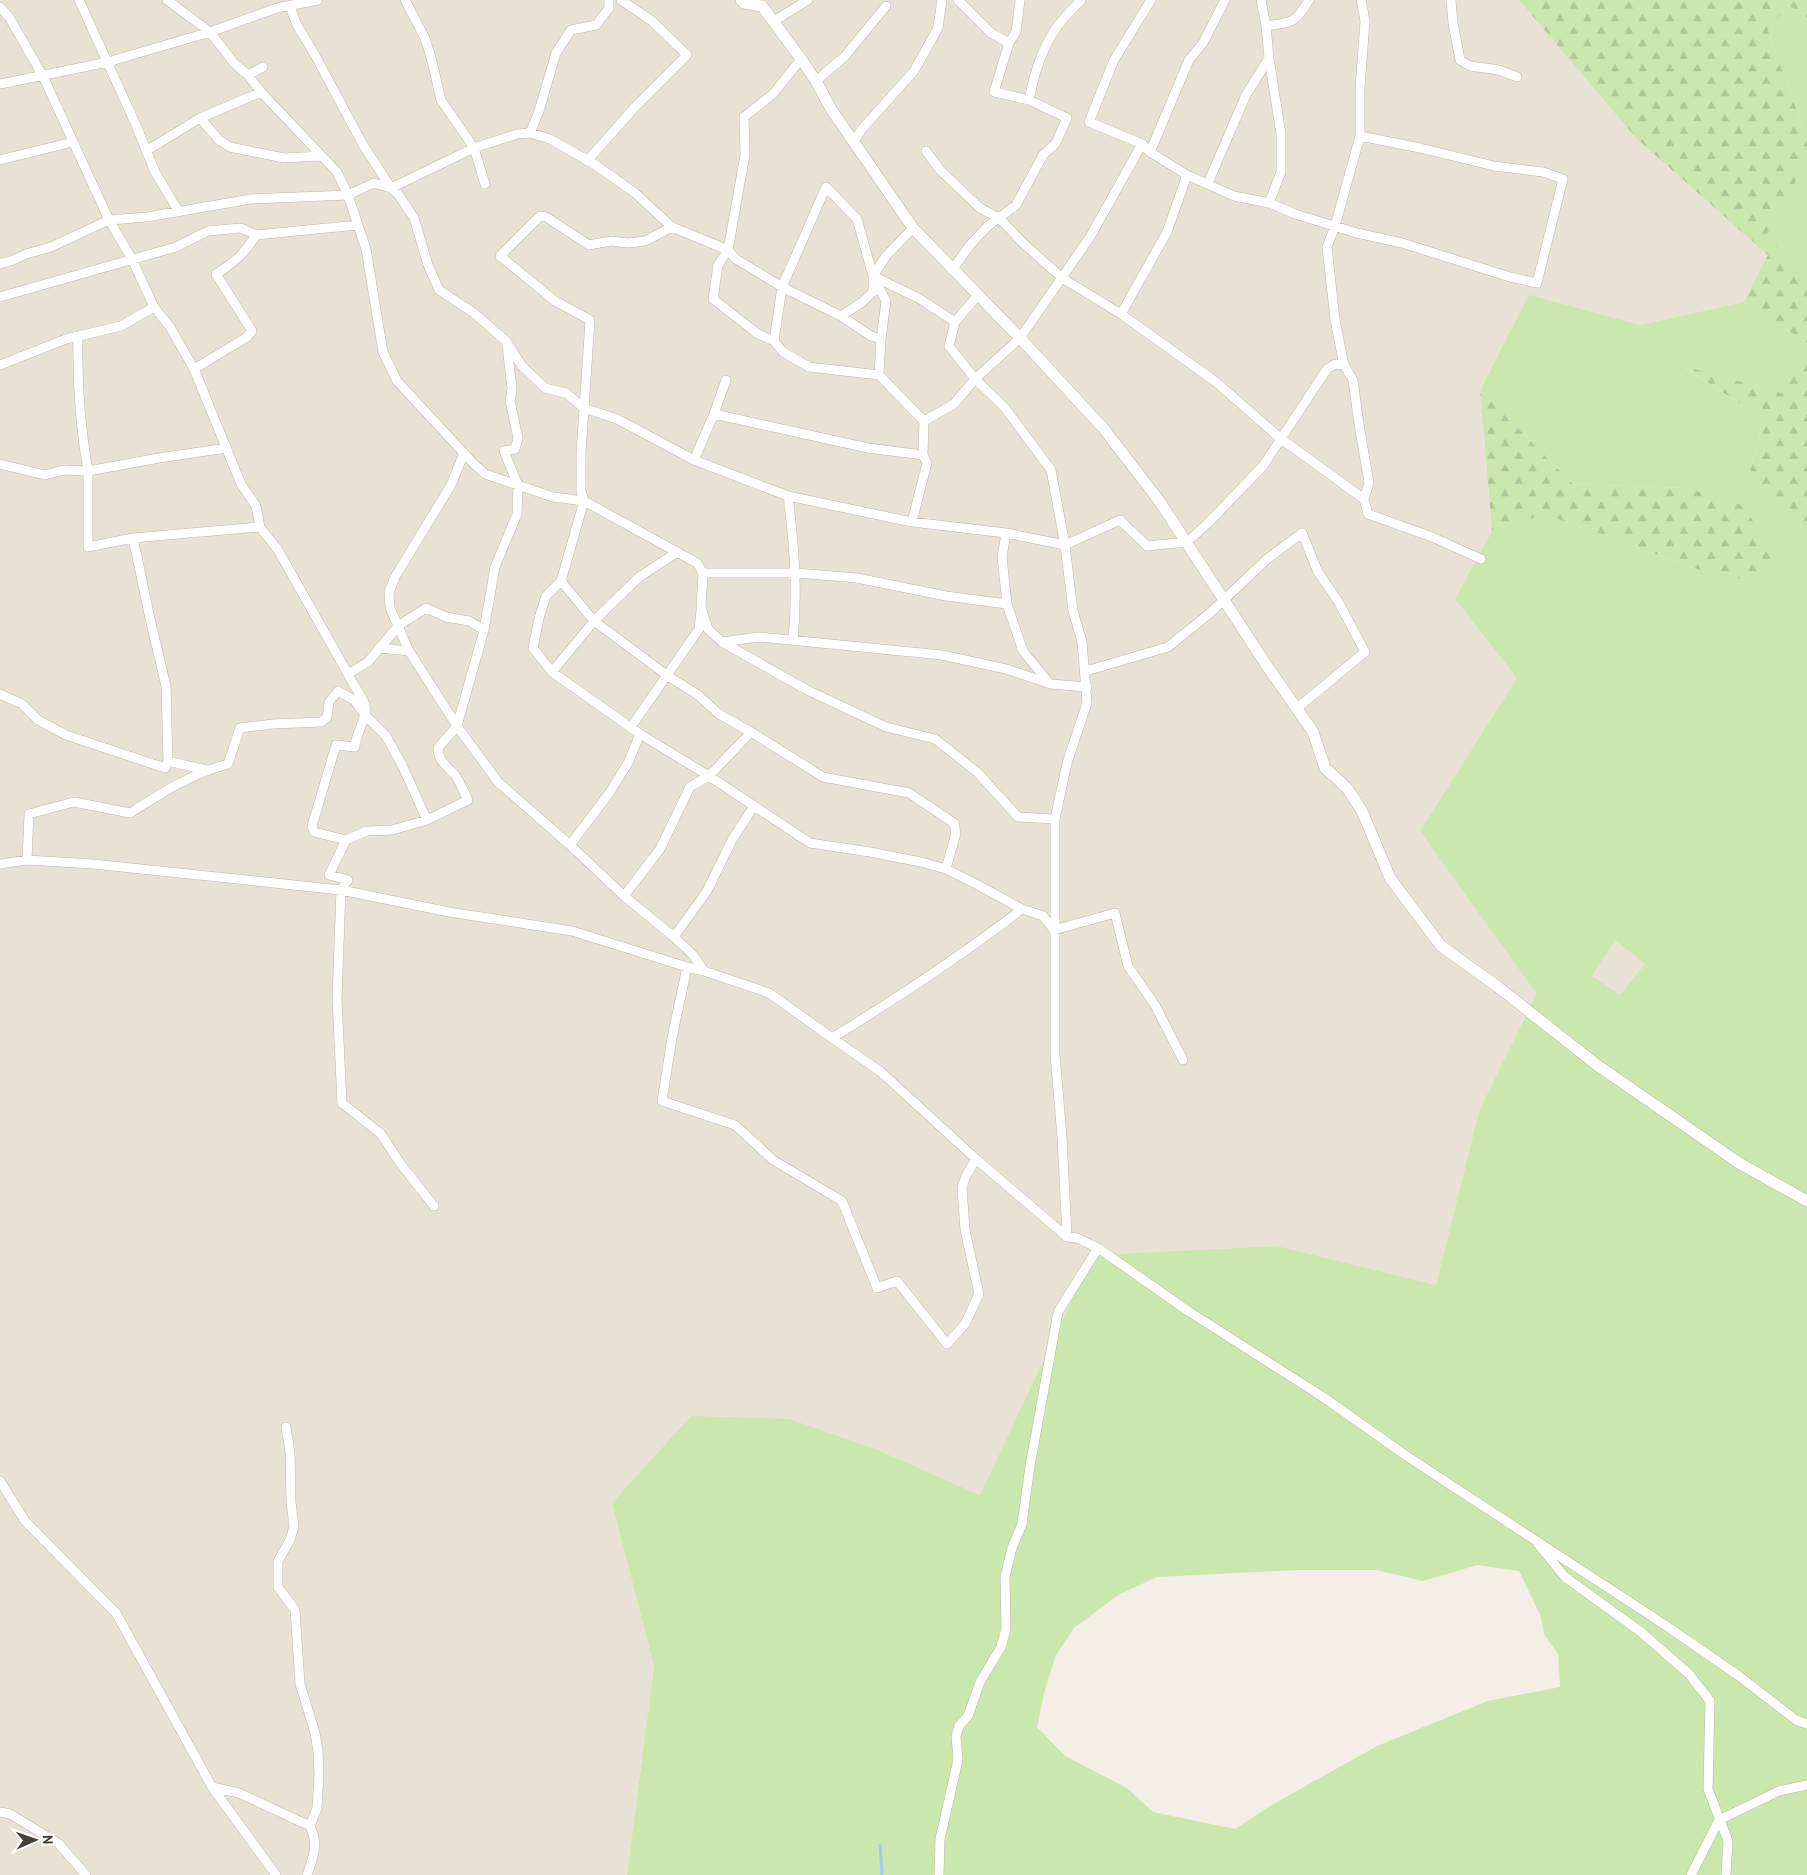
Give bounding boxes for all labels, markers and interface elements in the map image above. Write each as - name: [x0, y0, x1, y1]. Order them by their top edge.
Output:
- north arrow: [10, 1815, 60, 1865]
- text: N: [39, 1835, 57, 1844]

